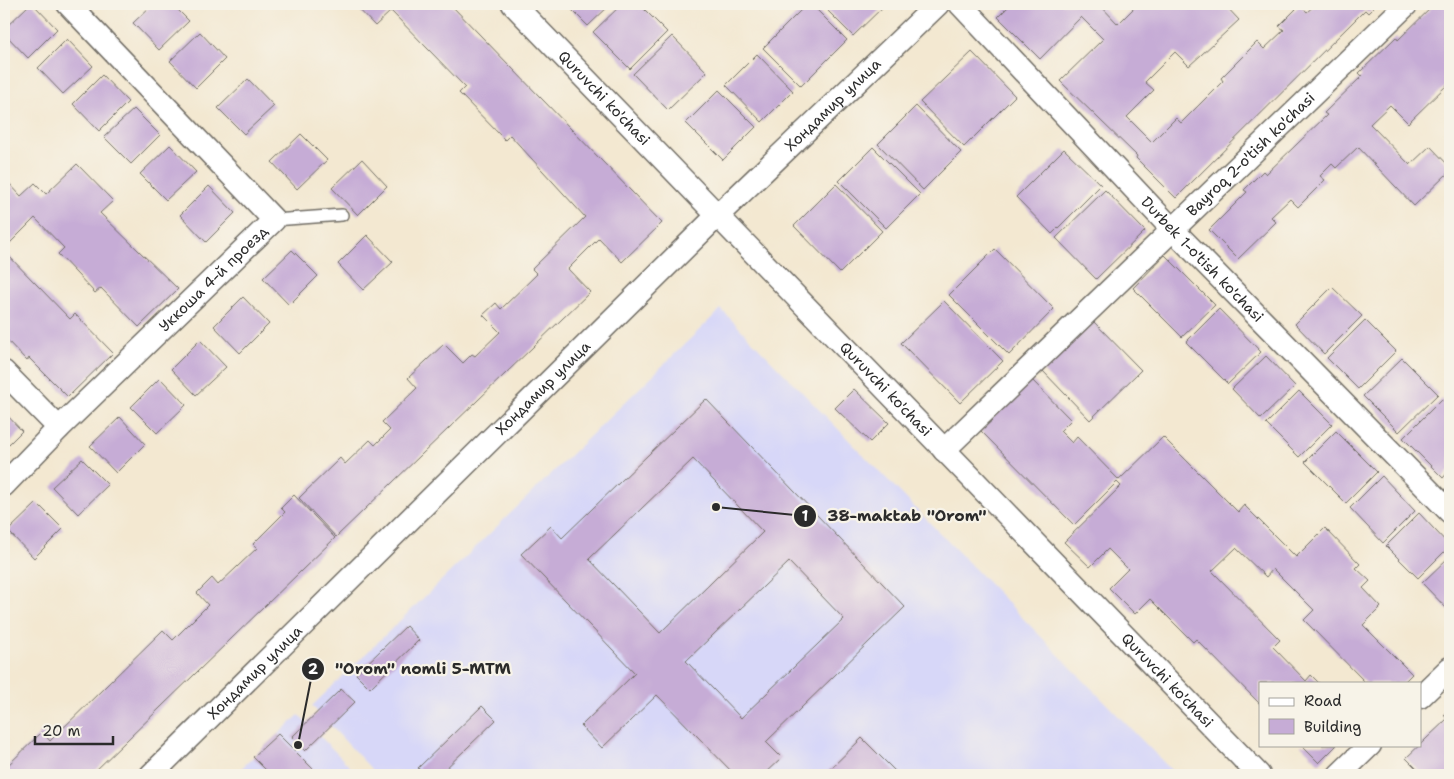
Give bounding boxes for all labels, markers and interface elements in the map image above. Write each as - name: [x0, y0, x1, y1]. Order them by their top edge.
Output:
- street label: Quruvchi ko'chasi: [554, 46, 655, 150]
- street label: Хондамир улица: [780, 54, 886, 156]
- street label: Bayroq 2-o'tish ko'chasi: [1182, 88, 1319, 221]
- street label: Durbek 1-o'tish ko'chasi: [1137, 192, 1268, 326]
- street label: Уккоша 4-й проезд: [155, 221, 273, 336]
- street label: Хондамир улица: [491, 336, 595, 439]
- street label: Quruvchi ko'chasi: [835, 337, 936, 441]
- callout: 38-maktab "Orom": [792, 500, 997, 531]
- text: 38-maktab "Orom": [827, 505, 987, 526]
- text: 1: [802, 506, 809, 526]
- street label: Хондамир улица: [203, 621, 307, 724]
- street label: Quruvchi ko'chasi: [1117, 629, 1218, 732]
- callout: "Orom" nomli 5-MTM: [300, 653, 521, 684]
- text: "Orom" nomli 5-MTM: [335, 658, 511, 679]
- text: 2: [308, 659, 319, 679]
- legend: [1259, 682, 1422, 746]
- text: Road: [1304, 691, 1342, 711]
- scale bar: [35, 714, 112, 746]
- text: Building: [1304, 717, 1361, 737]
- text: 20 m: [42, 721, 81, 741]

